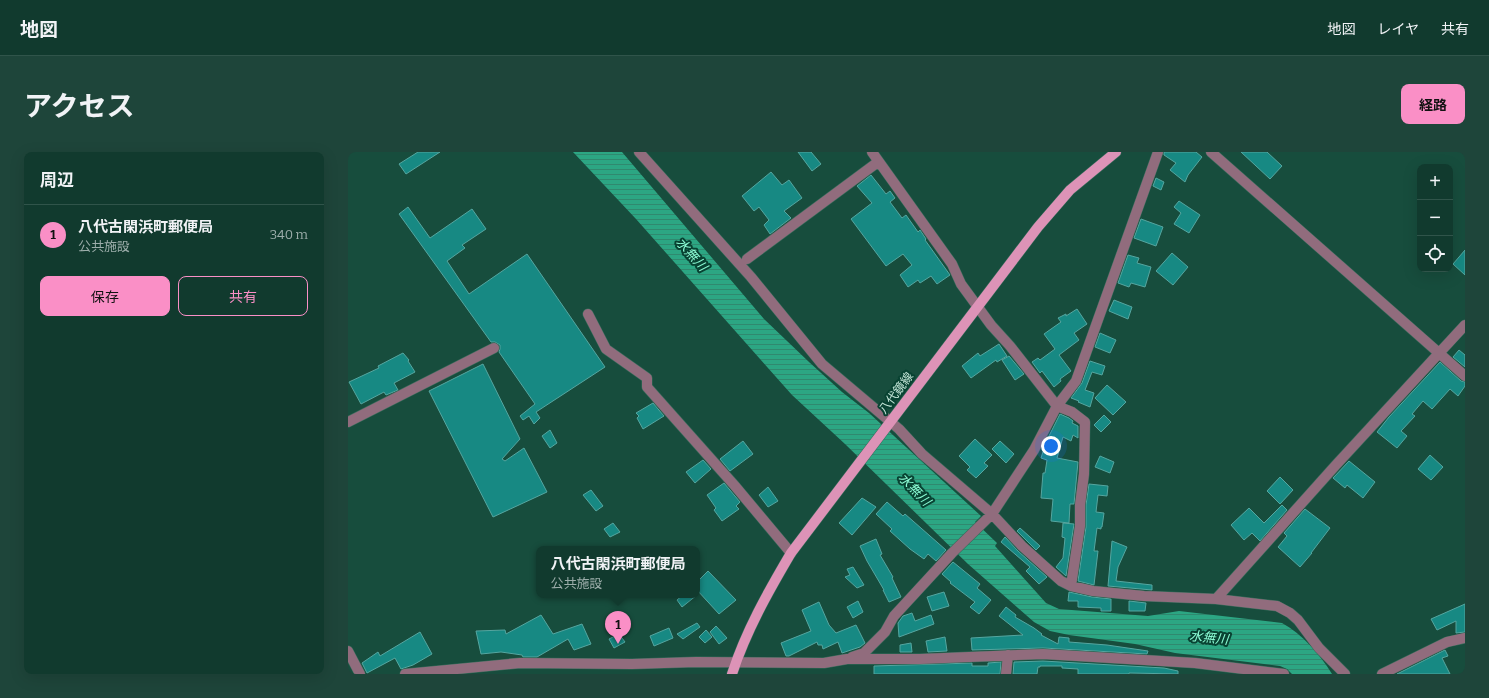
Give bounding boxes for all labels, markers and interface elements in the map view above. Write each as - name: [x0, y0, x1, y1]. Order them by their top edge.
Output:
- text: 地図: [20, 18, 58, 41]
- text: 地図: [1327, 21, 1355, 38]
- text: レイヤ: [1377, 21, 1419, 38]
- text: 共有: [1441, 21, 1469, 38]
- button: 経路: [1401, 84, 1465, 124]
- text: アクセス: [24, 90, 135, 123]
- map controls: [1417, 164, 1453, 272]
- button: +: [1417, 164, 1453, 200]
- text: 周辺: [40, 170, 74, 191]
- button: −: [1417, 200, 1453, 236]
- text: 八代古閑浜町郵便局: [78, 218, 213, 236]
- text: 1: [50, 227, 56, 242]
- text: 340 m: [270, 227, 308, 242]
- water label: 水無川: [673, 235, 712, 275]
- button: locate: [1417, 236, 1453, 272]
- text: 公共施設: [78, 239, 130, 254]
- button: 保存: [40, 276, 170, 316]
- button: 共有: [178, 276, 308, 316]
- street label: 八代鏡線: [876, 370, 916, 416]
- your location: [1041, 436, 1061, 456]
- water label: 水無川: [896, 470, 935, 510]
- popup: [536, 546, 700, 598]
- text: 八代古閑浜町郵便局: [550, 555, 686, 573]
- text: 公共施設: [550, 576, 603, 591]
- pin: 1: [605, 611, 631, 644]
- water label: 水無川: [1189, 628, 1231, 647]

